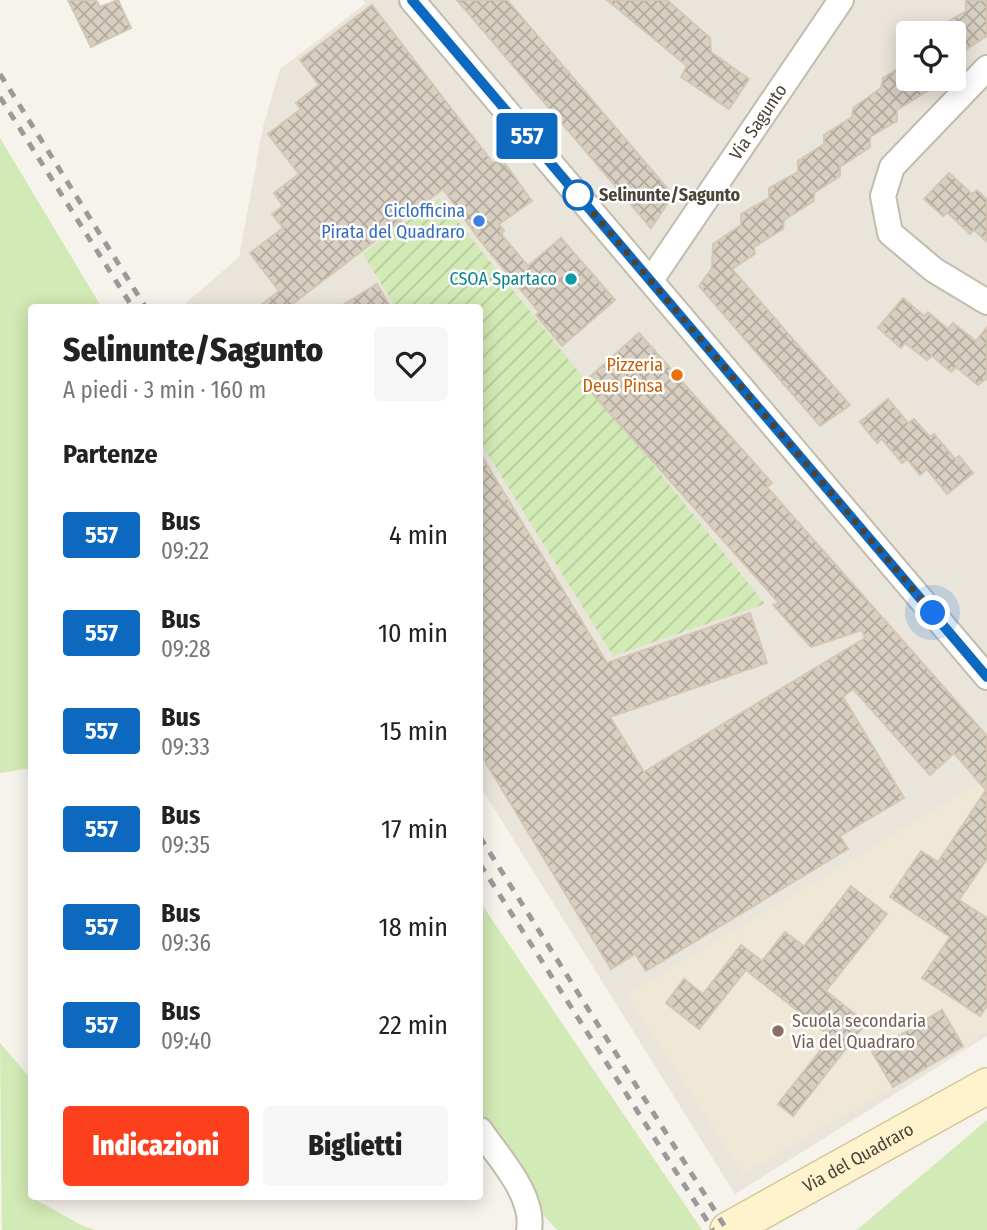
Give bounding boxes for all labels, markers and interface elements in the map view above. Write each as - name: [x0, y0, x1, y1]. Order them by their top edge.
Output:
- map controls: [896, 21, 966, 91]
- button: locate: [896, 21, 966, 91]
- street label: Via Sagunto: [725, 80, 792, 164]
- line badge: 557: [487, 113, 567, 159]
- text: 557: [510, 122, 544, 150]
- marker: Selinunte/Sagunto: [563, 180, 593, 210]
- place label: Selinunte/Sagunto: [599, 184, 740, 206]
- place label: Ciclofficina Pirata del Quadraro: [321, 200, 465, 243]
- marker: Ciclofficina Pirata del Quadraro: [471, 213, 487, 229]
- place label: CSOA Spartaco: [449, 268, 557, 290]
- marker: CSOA Spartaco: [563, 271, 579, 287]
- button: heart: [374, 327, 448, 401]
- text: Selinunte/Sagunto: [63, 330, 323, 370]
- place label: Pizzeria Deus Pinsa: [583, 354, 663, 397]
- marker: Pizzeria Deus Pinsa: [669, 367, 685, 383]
- text: A piedi · 3 min · 160 m: [63, 376, 266, 404]
- text: Partenze: [63, 439, 158, 470]
- text: Bus: [161, 506, 200, 537]
- text: 4 min: [389, 520, 448, 551]
- text: 557: [85, 521, 118, 549]
- text: 09:22: [161, 537, 209, 565]
- your location: [915, 595, 950, 630]
- text: Bus: [161, 604, 200, 635]
- text: 10 min: [378, 618, 448, 649]
- text: 557: [85, 619, 118, 647]
- text: 09:28: [161, 635, 211, 663]
- text: Bus: [161, 702, 200, 733]
- text: 15 min: [380, 716, 448, 747]
- text: 557: [85, 717, 118, 745]
- text: 09:33: [161, 733, 210, 761]
- text: Bus: [161, 800, 200, 831]
- text: 17 min: [381, 814, 448, 845]
- text: 557: [85, 815, 118, 843]
- text: 09:35: [161, 831, 210, 859]
- text: Bus: [161, 898, 200, 929]
- text: 18 min: [379, 912, 448, 943]
- text: 557: [85, 913, 118, 941]
- text: 09:36: [161, 929, 211, 957]
- text: Bus: [161, 996, 200, 1027]
- text: 22 min: [379, 1010, 448, 1041]
- place label: Scuola secondaria Via del Quadraro: [792, 1010, 926, 1053]
- text: 557: [85, 1011, 118, 1039]
- marker: Scuola secondaria Via del Quadraro: [770, 1023, 786, 1039]
- text: 09:40: [161, 1027, 212, 1055]
- button: Indicazioni: [63, 1106, 249, 1186]
- button: Biglietti: [263, 1106, 448, 1186]
- street label: Via del Quadraro: [799, 1118, 917, 1197]

